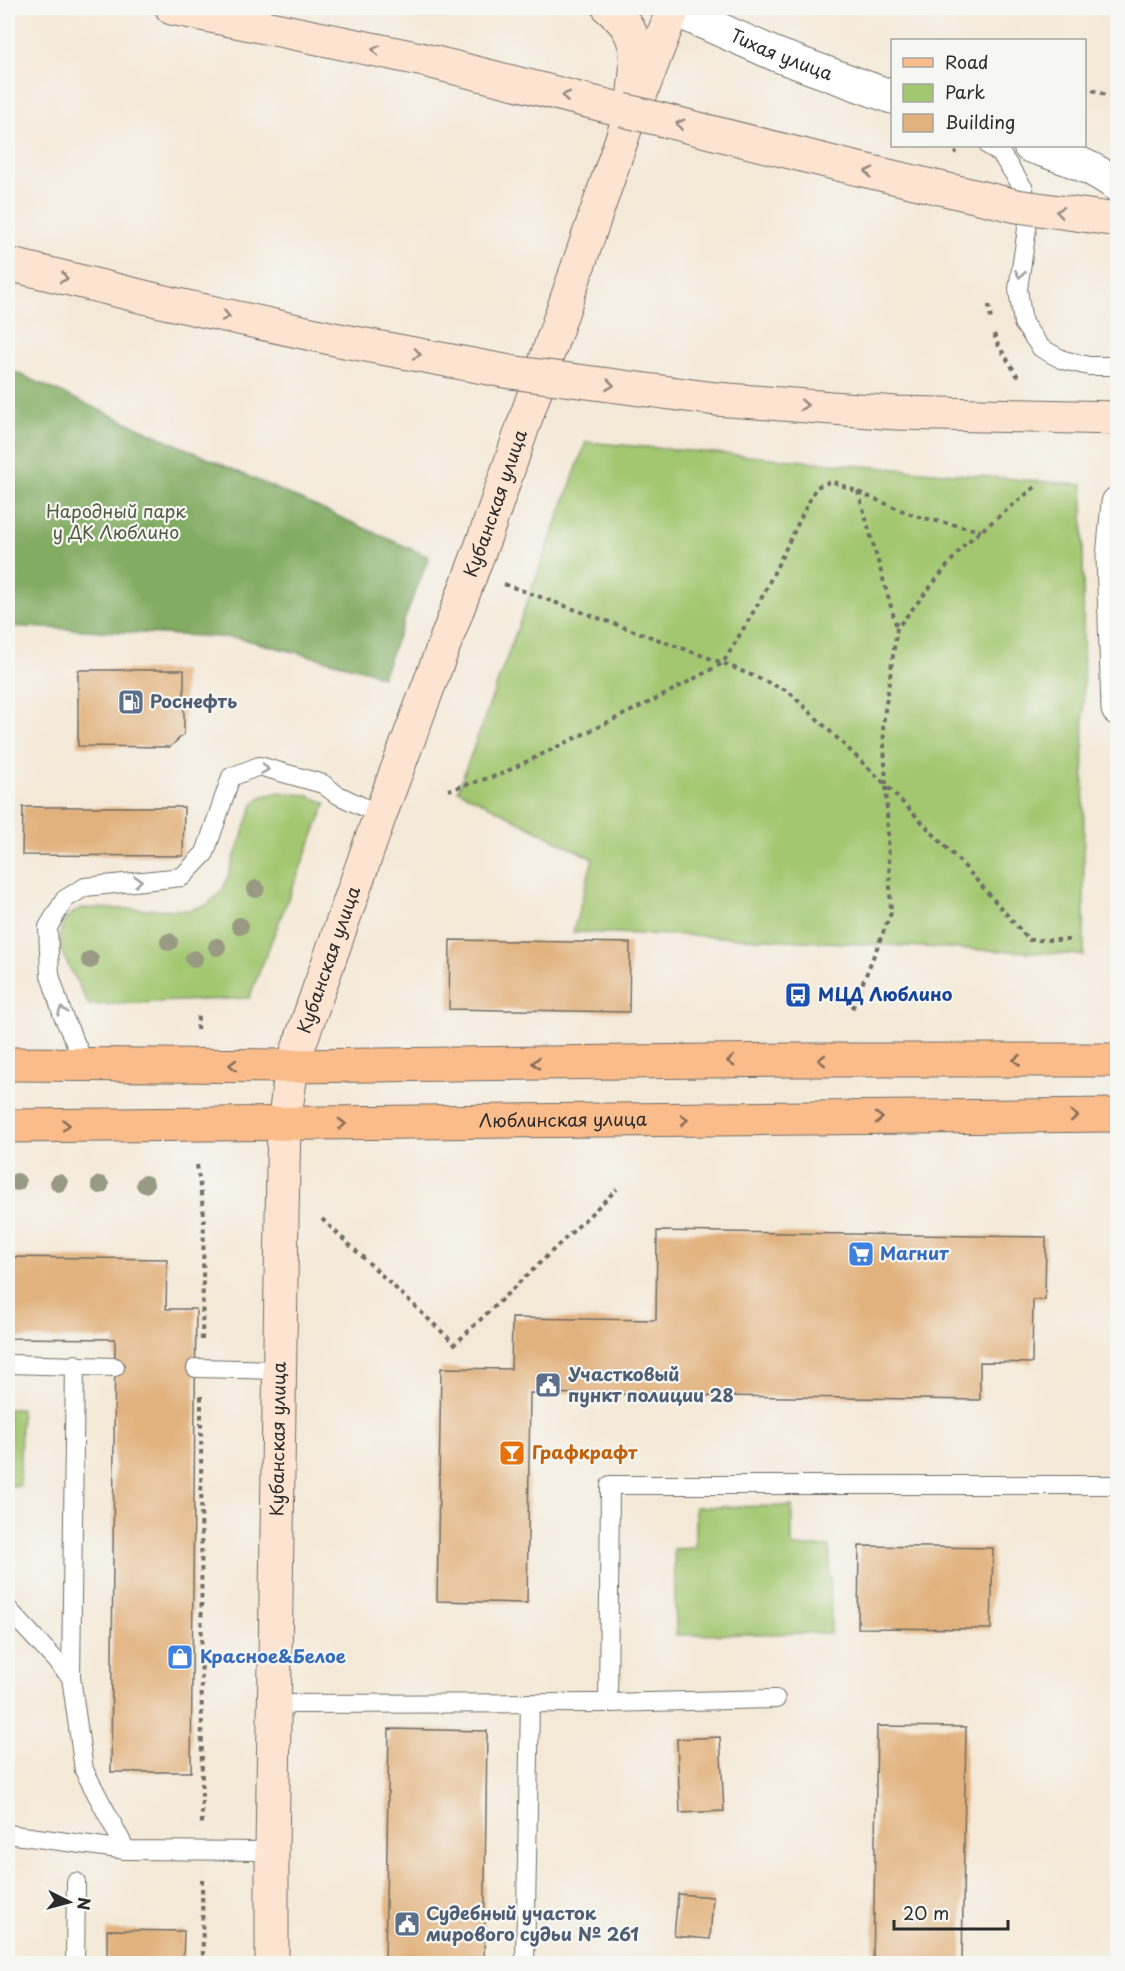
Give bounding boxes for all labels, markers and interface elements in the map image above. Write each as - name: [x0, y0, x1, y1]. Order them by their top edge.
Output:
- street label: Тихая улица: [727, 21, 838, 86]
- legend: [891, 39, 1086, 147]
- one-way arrow: [372, 44, 382, 57]
- text: Road: [945, 48, 989, 75]
- text: Park: [945, 78, 985, 105]
- one-way arrow: [561, 90, 571, 103]
- text: Building: [945, 108, 1015, 135]
- one-way arrow: [675, 119, 685, 132]
- one-way arrow: [864, 166, 874, 179]
- one-way arrow: [1055, 206, 1064, 218]
- one-way arrow: [1014, 269, 1027, 279]
- one-way arrow: [59, 270, 69, 283]
- one-way arrow: [221, 308, 231, 321]
- one-way arrow: [412, 347, 422, 360]
- one-way arrow: [605, 378, 614, 391]
- one-way arrow: [799, 399, 808, 412]
- street label: Кубанская улица: [456, 425, 533, 580]
- park label: Народный парк у ДК Люблино: [46, 497, 186, 545]
- fuel station icon: Роснефть: [116, 687, 146, 717]
- place label: Роснефть: [150, 687, 238, 714]
- one-way arrow: [260, 762, 270, 775]
- one-way arrow: [133, 876, 142, 888]
- street label: Кубанская улица: [289, 881, 366, 1037]
- bus stop icon: МЦД Люблино: [783, 980, 813, 1010]
- place label: МЦД Люблино: [818, 980, 953, 1007]
- one-way arrow: [56, 1006, 69, 1017]
- one-way arrow: [726, 1054, 735, 1067]
- one-way arrow: [818, 1054, 827, 1066]
- one-way arrow: [1013, 1054, 1022, 1066]
- one-way arrow: [532, 1057, 541, 1069]
- one-way arrow: [229, 1059, 238, 1072]
- street label: Люблинская улица: [479, 1105, 648, 1133]
- one-way arrow: [1070, 1110, 1079, 1122]
- one-way arrow: [875, 1112, 884, 1124]
- one-way arrow: [680, 1114, 689, 1126]
- one-way arrow: [338, 1117, 347, 1130]
- one-way arrow: [61, 1119, 70, 1131]
- supermarket icon: Магнит: [846, 1239, 876, 1269]
- place label: Магнит: [880, 1239, 949, 1266]
- place label: Участковый пункт полиции 28: [568, 1360, 734, 1408]
- street label: Кубанская улица: [262, 1361, 292, 1516]
- public building icon: Участковый пункт полиции 28: [533, 1370, 563, 1400]
- bar icon: Графкрафт: [497, 1438, 527, 1468]
- place label: Графкрафт: [532, 1438, 638, 1465]
- shop icon: Красное&Белое: [165, 1642, 195, 1672]
- place label: Красное&Белое: [200, 1642, 346, 1669]
- north arrow: [39, 1872, 99, 1932]
- scale bar: [894, 1893, 1008, 1931]
- text: N: [72, 1896, 98, 1911]
- place label: Судебный участок мирового судьи № 261: [426, 1899, 639, 1947]
- text: 20 m: [903, 1899, 949, 1926]
- public building icon: Судебный участок мирового судьи № 261: [392, 1909, 422, 1939]

